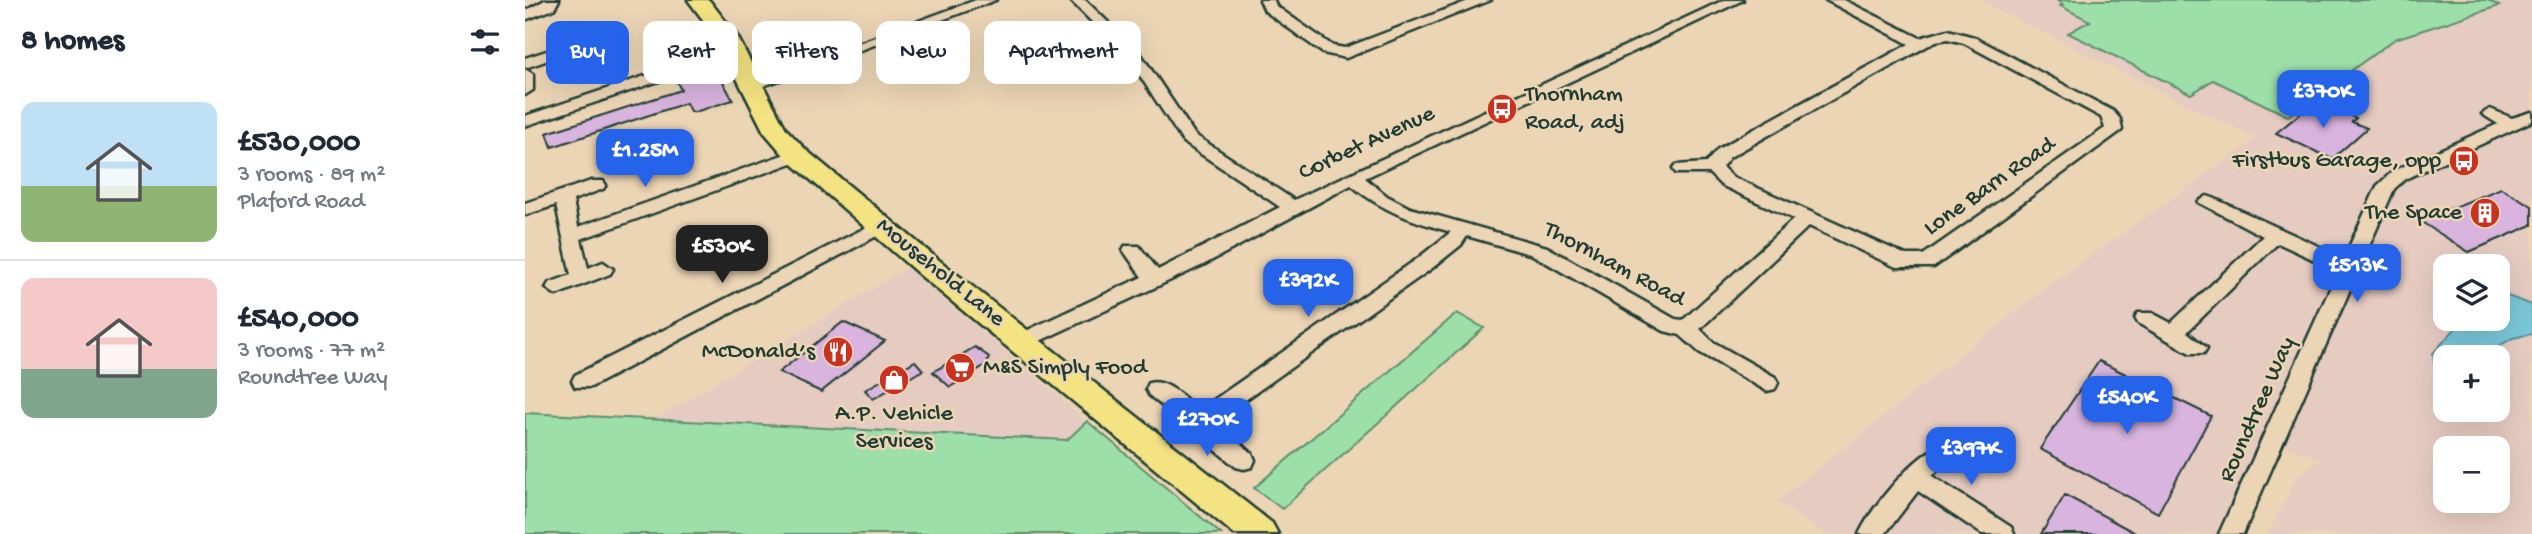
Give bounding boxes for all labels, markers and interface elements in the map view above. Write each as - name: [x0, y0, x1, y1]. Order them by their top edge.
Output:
- chip: Buy: [546, 21, 629, 84]
- chip: Rent: [643, 21, 738, 84]
- chip: Filters: [752, 21, 862, 84]
- chip: New: [876, 21, 970, 84]
- chip: Apartment: [984, 21, 1141, 84]
- icon: filters: [466, 23, 504, 61]
- text: 8 homes: [21, 25, 124, 60]
- pin: £370K: [2274, 71, 2372, 130]
- text: £370K: [2293, 79, 2353, 106]
- place label: Thornham Road, adj: [1523, 81, 1625, 138]
- bus stop icon: Thornham Road, adj: [1485, 92, 1519, 126]
- street label: Corbet Avenue: [1294, 100, 1440, 188]
- text: £530,000: [238, 127, 360, 162]
- icon: home: [77, 130, 161, 214]
- pin: £1.25M: [588, 130, 702, 189]
- street label: Lone Barn Road: [1918, 130, 2063, 243]
- text: £1.25M: [612, 138, 678, 165]
- bus stop icon: Firstbus Garage, opp: [2447, 144, 2481, 178]
- place label: Firstbus Garage, opp: [2231, 147, 2441, 176]
- text: 3 rooms · 89 m²: [238, 162, 385, 189]
- text: Plaford Road: [238, 189, 365, 216]
- building icon: The Space: [2468, 196, 2502, 230]
- place label: The Space: [2363, 199, 2463, 228]
- street label: Mousehold Lane: [870, 212, 1011, 334]
- street label: Thornham Road: [1537, 215, 1691, 315]
- pin: £530K: [673, 226, 771, 285]
- text: £530K: [692, 234, 752, 261]
- pin: £513K: [2308, 244, 2406, 304]
- text: £513K: [2329, 253, 2385, 280]
- map controls: [2433, 254, 2510, 513]
- button: layers: [2433, 254, 2510, 331]
- pin: £392K: [1259, 260, 1357, 319]
- text: £392K: [1279, 268, 1337, 295]
- text: £540,000: [238, 303, 359, 338]
- icon: home: [77, 306, 161, 390]
- street label: Roundtree Way: [2213, 333, 2303, 487]
- restaurant icon: McDonald’s: [821, 335, 855, 369]
- text: 3 rooms · 77 m²: [238, 338, 385, 365]
- place label: McDonald’s: [702, 338, 816, 367]
- button: +: [2433, 345, 2510, 422]
- supermarket icon: M&S Simply Food: [943, 351, 977, 385]
- place label: M&S Simply Food: [983, 354, 1149, 383]
- shop icon: A.P. Vehicle Services: [877, 363, 911, 397]
- text: Roundtree Way: [238, 365, 388, 392]
- pin: £540K: [2078, 376, 2176, 436]
- text: £540K: [2098, 385, 2156, 412]
- pin: £270K: [1158, 398, 1256, 458]
- place label: A.P. Vehicle Services: [835, 400, 954, 457]
- text: £270K: [1177, 407, 1237, 434]
- pin: £397K: [1922, 428, 2020, 487]
- text: £397K: [1942, 436, 2000, 463]
- button: −: [2433, 436, 2510, 513]

